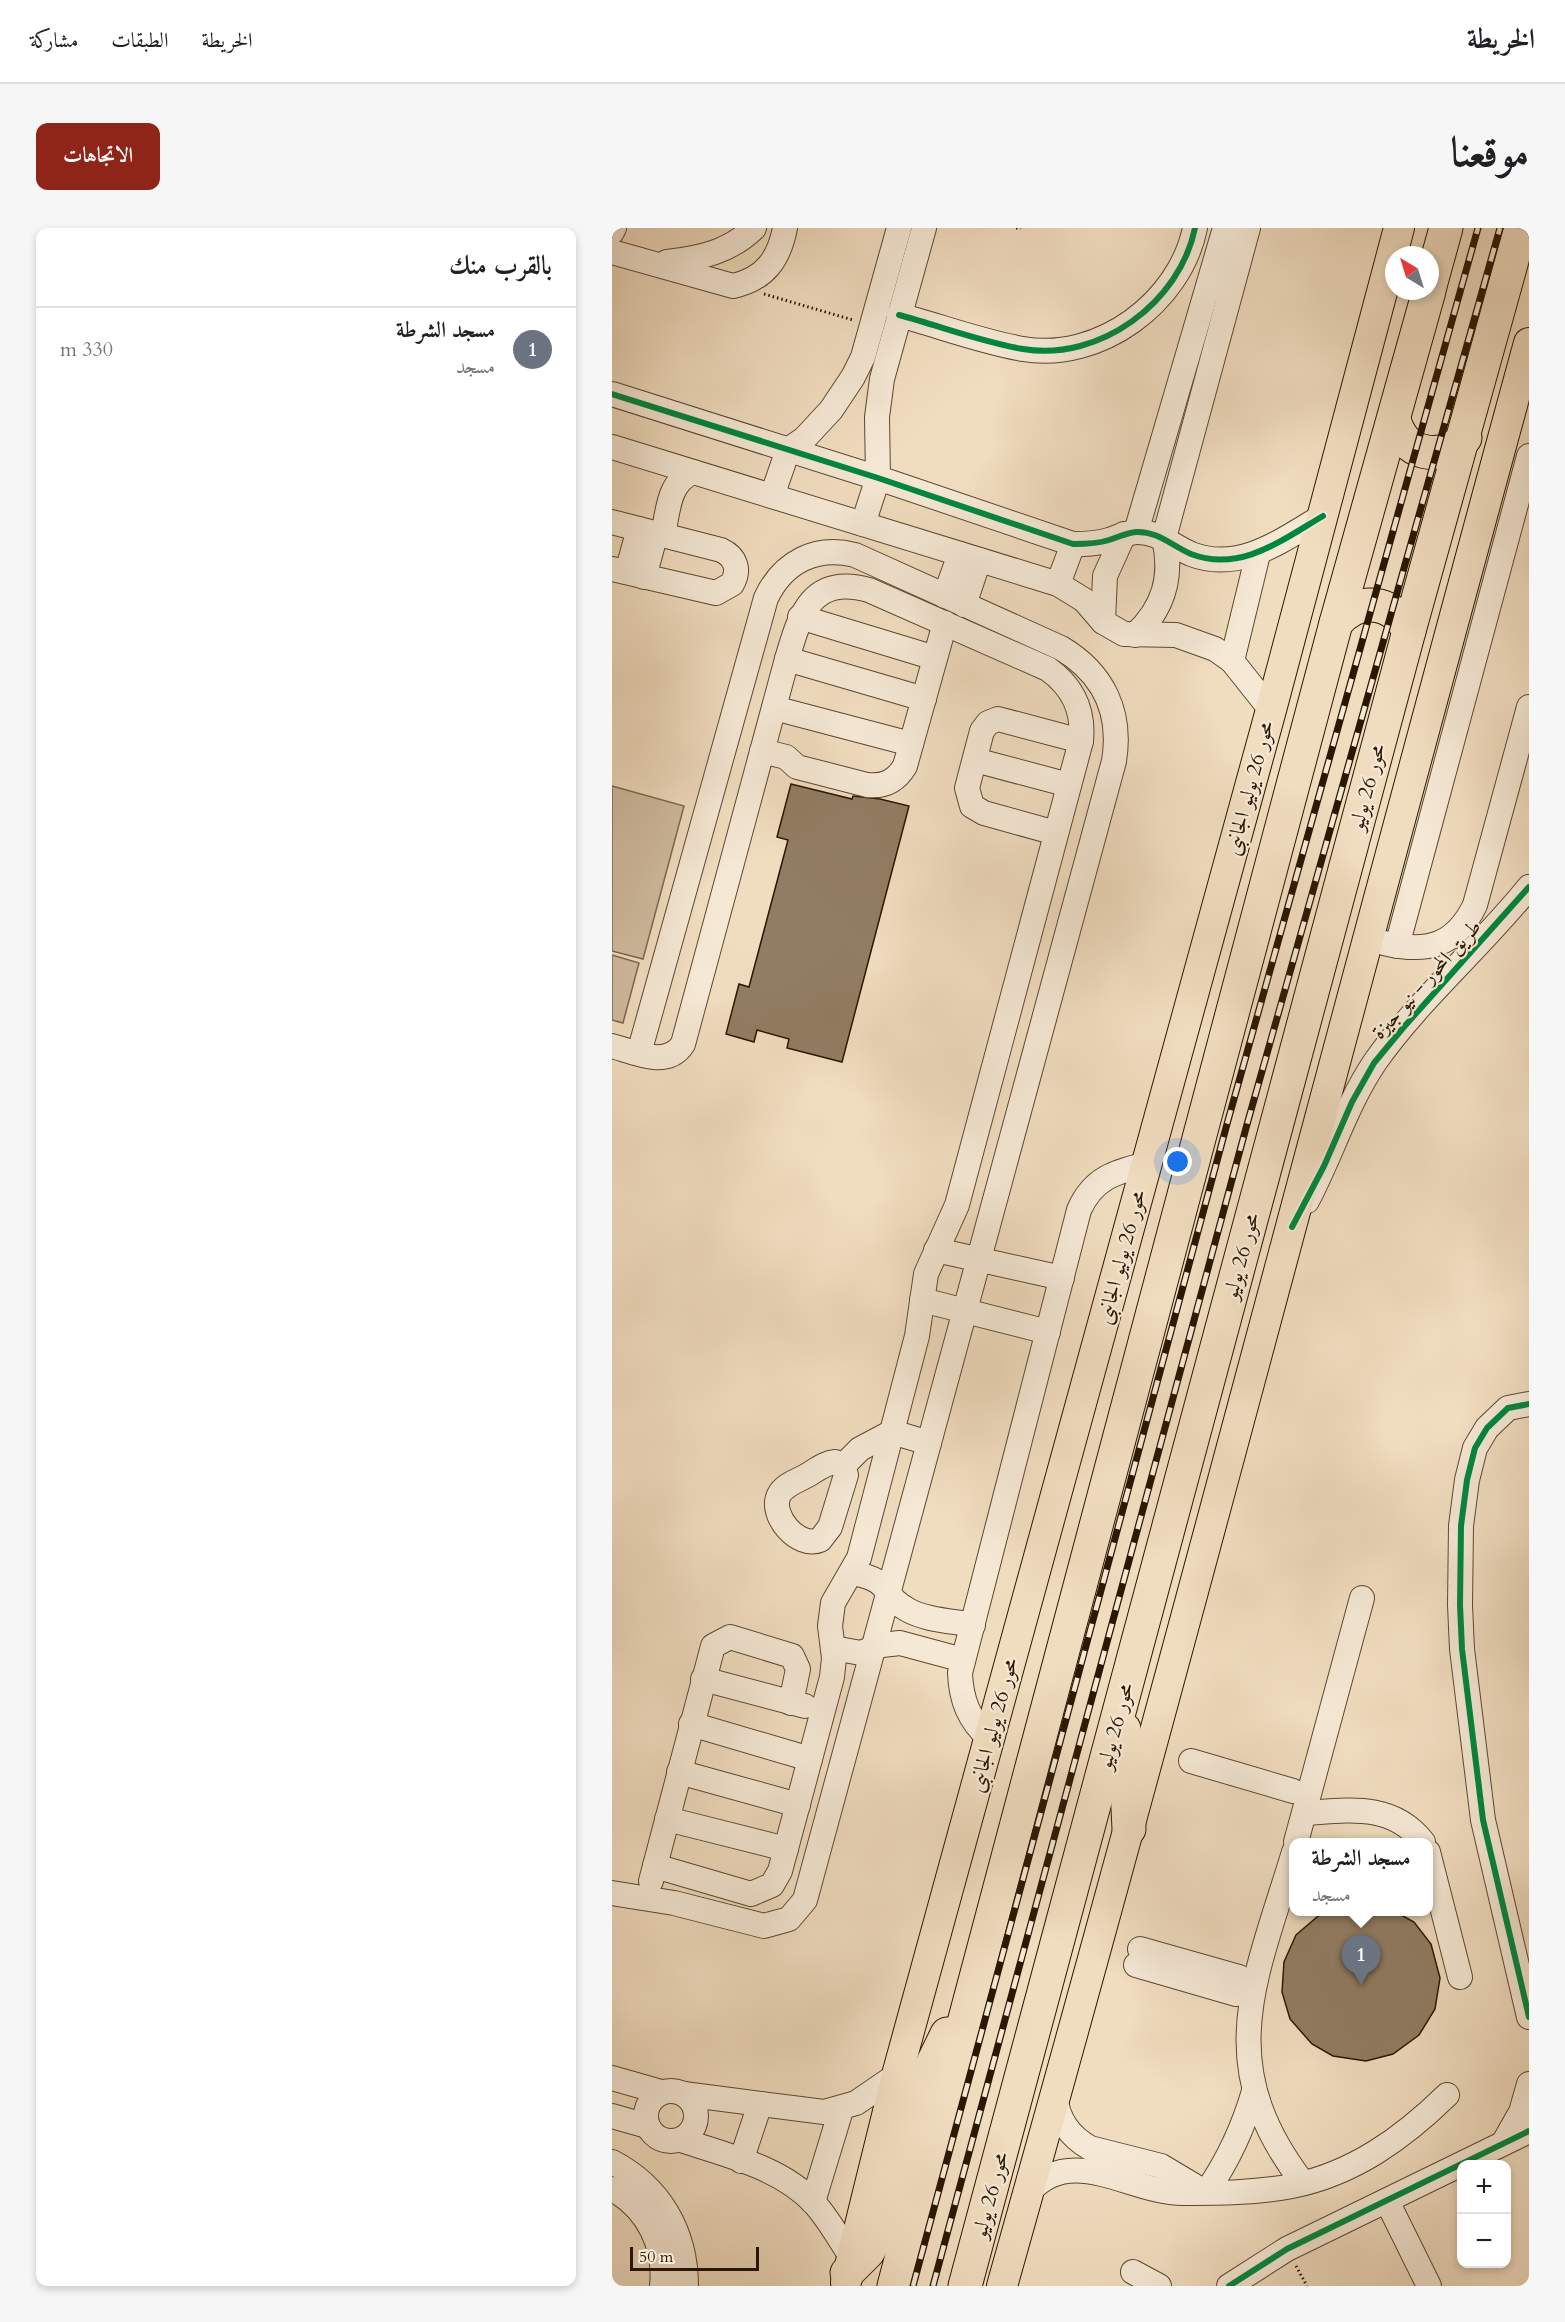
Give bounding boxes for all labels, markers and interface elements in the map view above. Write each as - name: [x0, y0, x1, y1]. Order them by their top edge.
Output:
- text: الخريطة: [1467, 20, 1535, 58]
- text: مشاركة: [30, 26, 78, 55]
- text: الطبقات: [111, 26, 168, 55]
- text: الخريطة: [201, 26, 253, 55]
- button: الاتجاهات: [36, 123, 160, 190]
- text: موقعنا: [1451, 124, 1529, 181]
- north arrow: [1385, 246, 1439, 300]
- text: بالقرب منك: [449, 248, 552, 283]
- text: مسجد الشرطة: [396, 315, 495, 345]
- text: 330 m: [60, 336, 113, 363]
- text: 1: [527, 336, 538, 363]
- text: مسجد: [456, 353, 495, 380]
- street label: محور 26 يوليو الجانبى: [1218, 717, 1281, 859]
- street label: محور 26 يوليو: [1342, 740, 1393, 836]
- street label: طريق المحور - نيو جيزة: [1365, 913, 1488, 1046]
- your location: [1163, 1147, 1192, 1176]
- street label: محور 26 يوليو الجانبى: [1090, 1186, 1153, 1328]
- street label: محور 26 يوليو: [1216, 1209, 1267, 1305]
- street label: محور 26 يوليو الجانبى: [962, 1654, 1025, 1796]
- street label: محور 26 يوليو: [1090, 1679, 1141, 1775]
- popup: [1289, 1838, 1433, 1916]
- text: مسجد الشرطة: [1311, 1843, 1411, 1873]
- text: مسجد: [1311, 1881, 1351, 1908]
- pin: 1: [1342, 1936, 1380, 1985]
- street label: محور 26 يوليو: [965, 2148, 1016, 2244]
- map controls: [1457, 2160, 1511, 2268]
- button: +: [1457, 2160, 1511, 2214]
- button: −: [1457, 2214, 1511, 2268]
- scale bar: [630, 2244, 759, 2272]
- text: 50 m: [639, 2246, 673, 2268]

